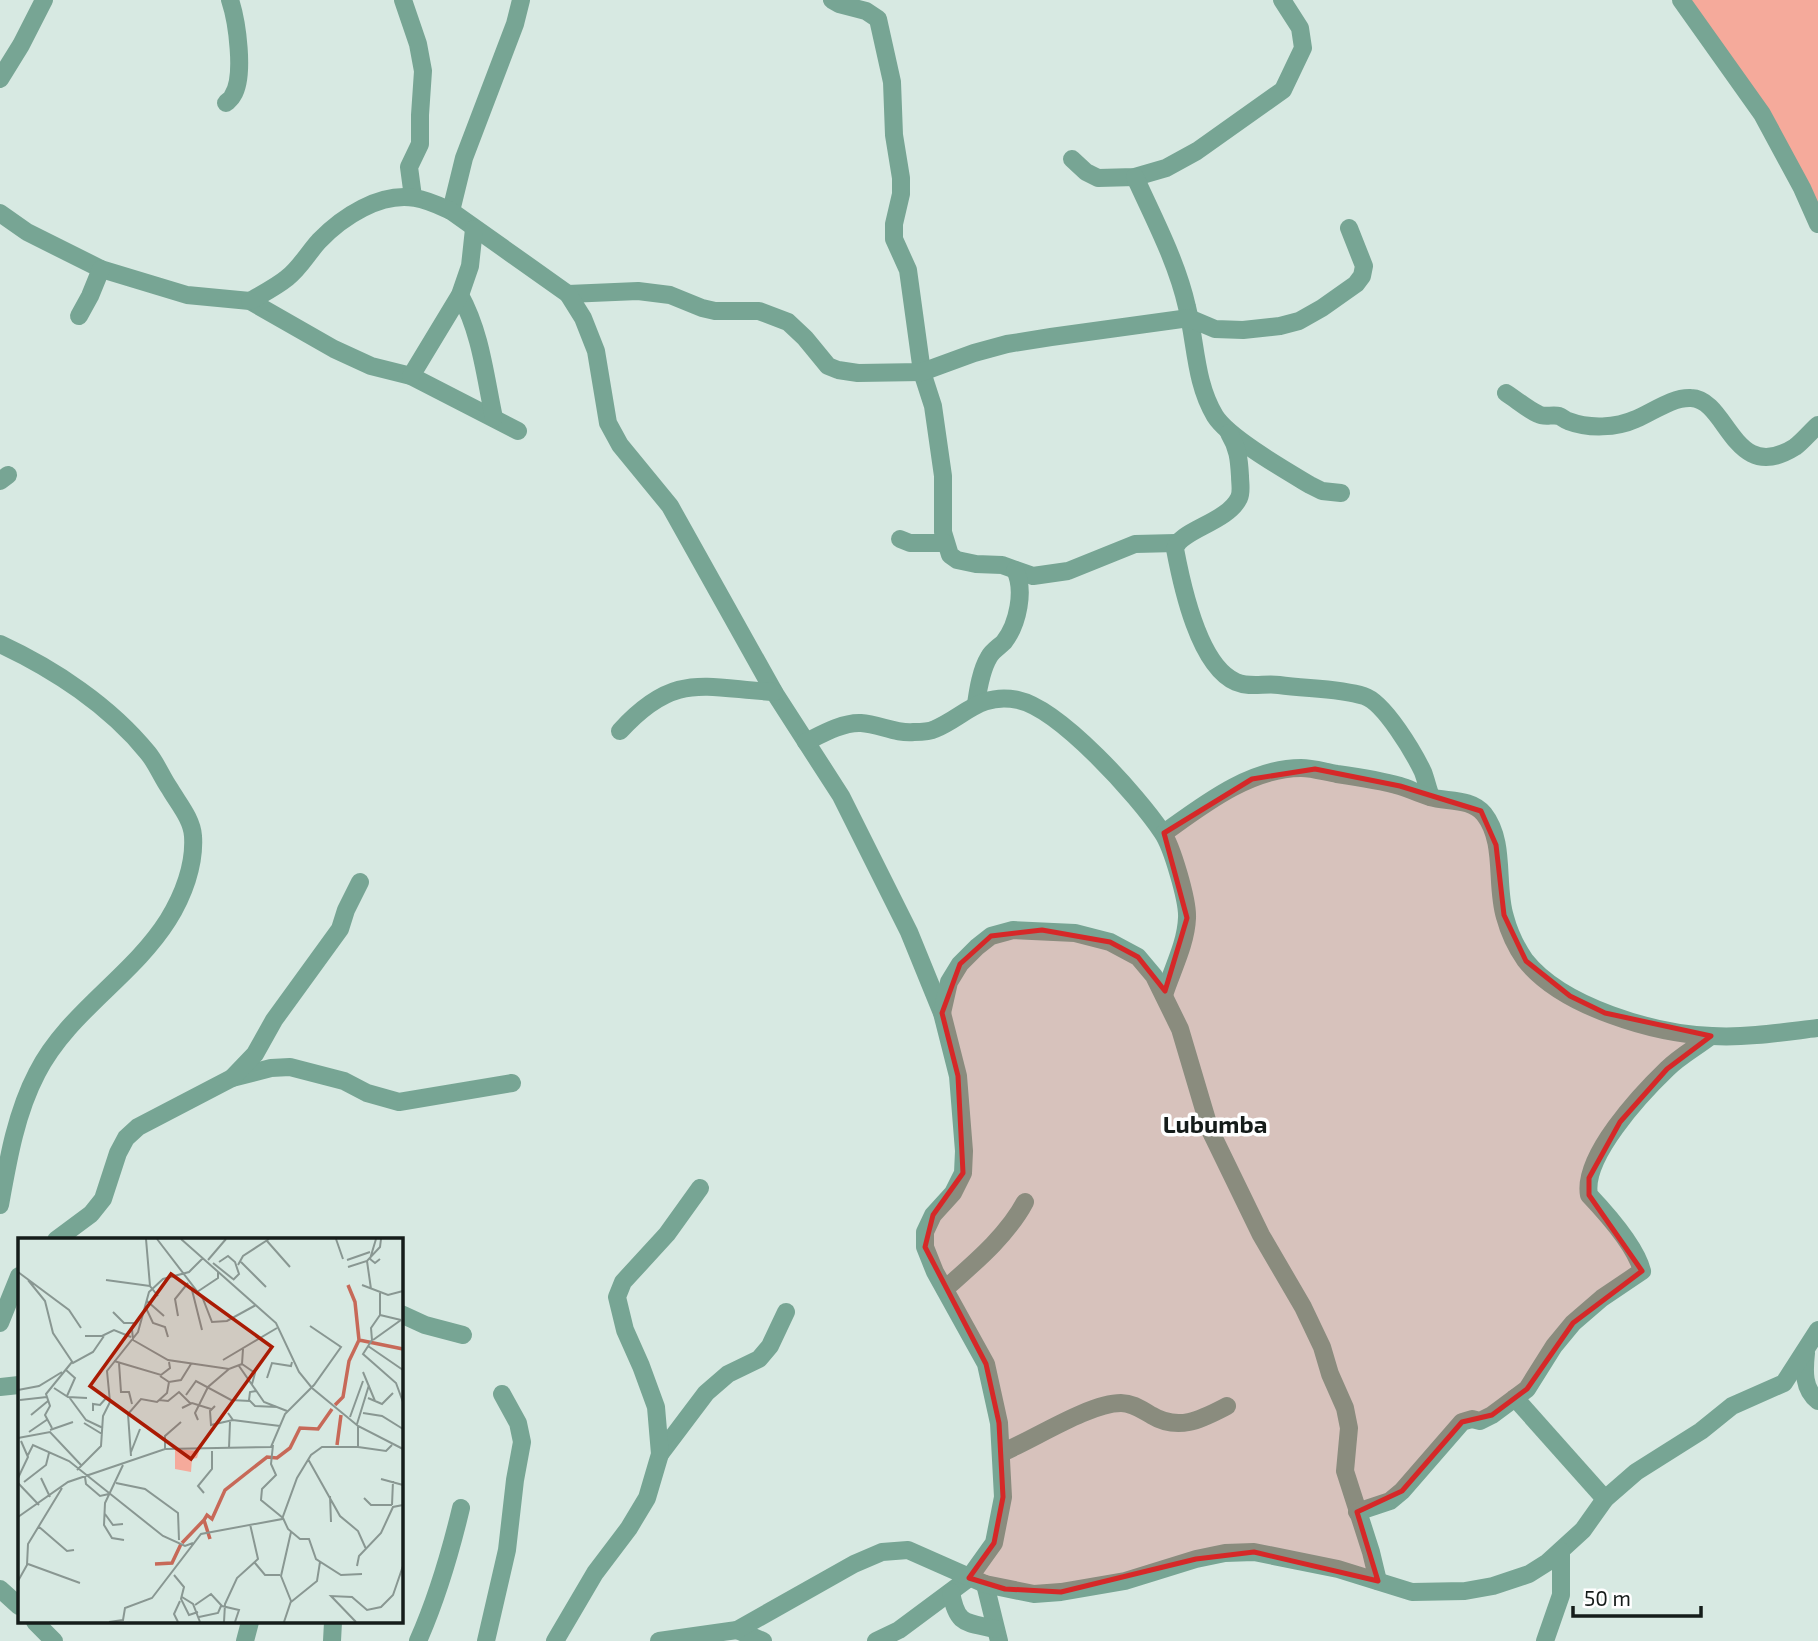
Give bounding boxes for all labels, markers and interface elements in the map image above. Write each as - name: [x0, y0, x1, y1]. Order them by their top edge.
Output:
- district label: Lubumba: [1163, 1109, 1267, 1138]
- inset map: [18, 1238, 402, 1624]
- scale bar: [1573, 1574, 1701, 1618]
- text: 50 m: [1584, 1585, 1631, 1610]

